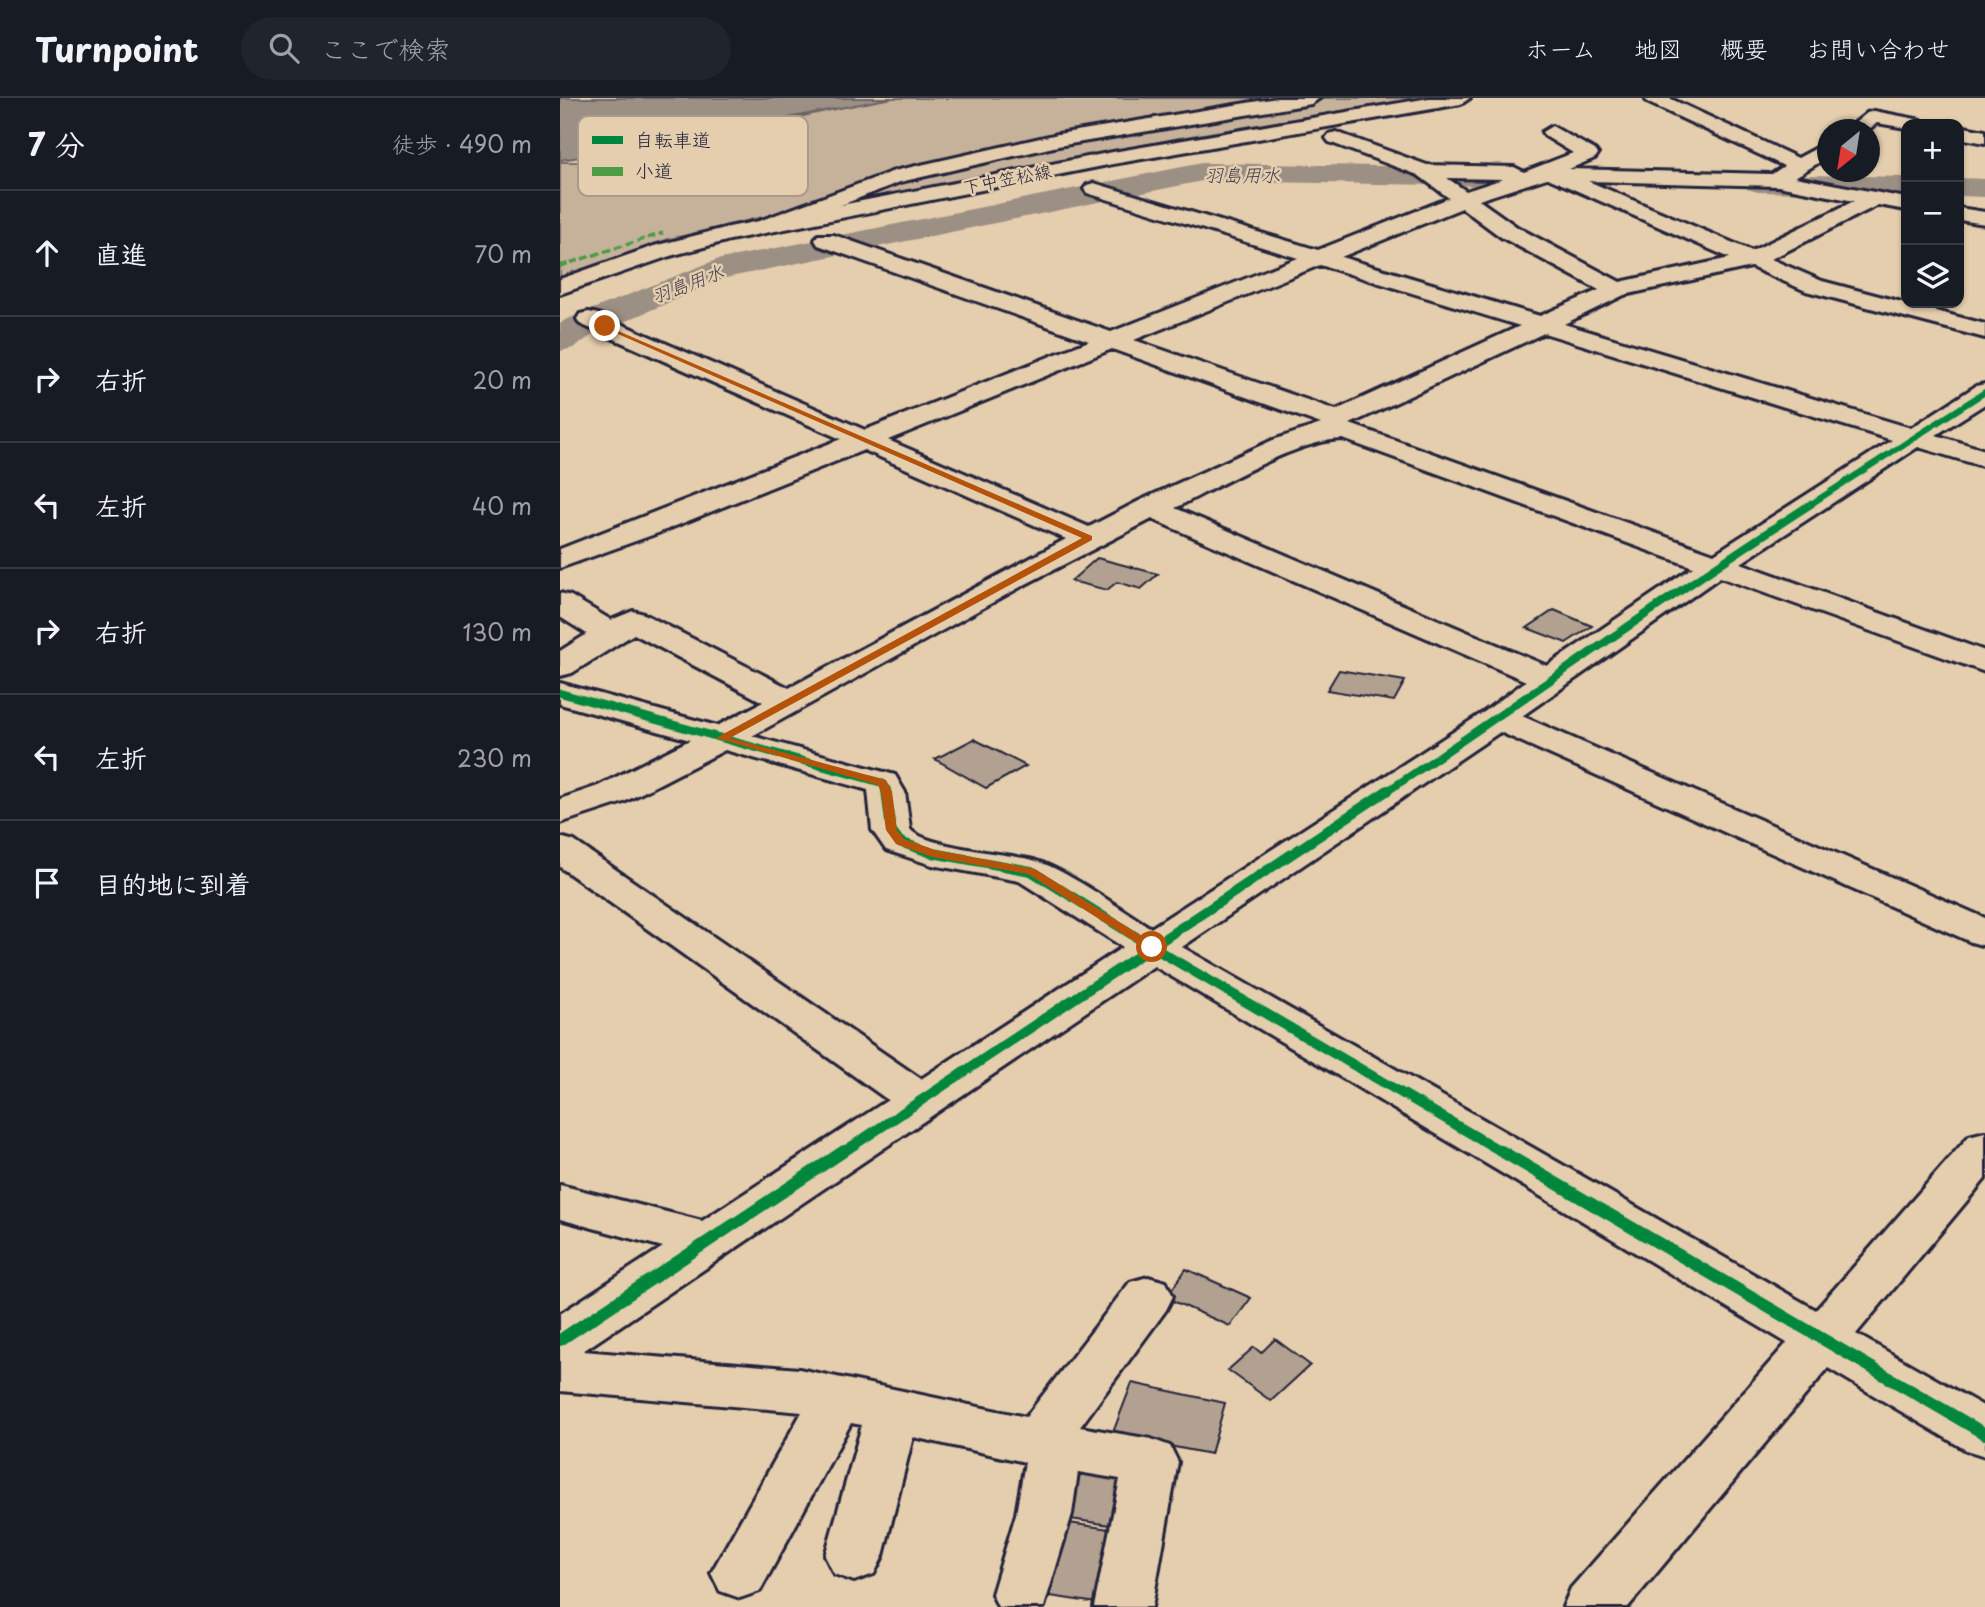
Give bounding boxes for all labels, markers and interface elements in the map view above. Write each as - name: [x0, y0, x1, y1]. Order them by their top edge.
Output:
- search box: [241, 17, 731, 80]
- text: Turnpoint: [35, 23, 199, 73]
- icon: search: [265, 29, 303, 67]
- text: ここで検索: [321, 29, 451, 68]
- text: ホーム: [1525, 30, 1596, 66]
- text: 地図: [1634, 30, 1682, 66]
- text: 概要: [1720, 30, 1768, 66]
- text: お問い合わせ: [1806, 30, 1950, 66]
- legend: [578, 116, 808, 196]
- north arrow: [1817, 119, 1880, 182]
- map controls: [1901, 119, 1964, 308]
- button: +: [1901, 119, 1964, 182]
- text: 7 分: [28, 121, 85, 166]
- text: 自転車道: [635, 125, 711, 153]
- text: 徒歩 · 490 m: [392, 126, 532, 161]
- text: 小道: [635, 156, 673, 184]
- street label: 下中笠松線: [960, 156, 1054, 200]
- water label: 羽島用水: [1204, 160, 1280, 188]
- button: −: [1901, 182, 1964, 245]
- icon: ahead: [28, 234, 66, 272]
- text: 直進: [95, 234, 147, 273]
- text: 70 m: [474, 236, 532, 271]
- button: layers: [1901, 245, 1964, 308]
- water label: 羽島用水: [646, 256, 728, 310]
- route end: [589, 310, 620, 341]
- icon: right: [28, 360, 66, 398]
- text: 右折: [95, 360, 147, 399]
- text: 20 m: [473, 362, 532, 397]
- icon: left: [28, 486, 66, 524]
- text: 左折: [95, 486, 147, 525]
- text: 40 m: [472, 488, 532, 523]
- icon: right: [28, 612, 66, 650]
- text: 右折: [95, 612, 147, 651]
- text: 130 m: [462, 614, 532, 649]
- icon: left: [28, 738, 66, 776]
- text: 左折: [95, 738, 147, 777]
- text: 230 m: [457, 740, 532, 775]
- icon: arrive: [28, 864, 66, 902]
- text: 目的地に到着: [95, 864, 251, 903]
- route start: [1136, 931, 1167, 962]

